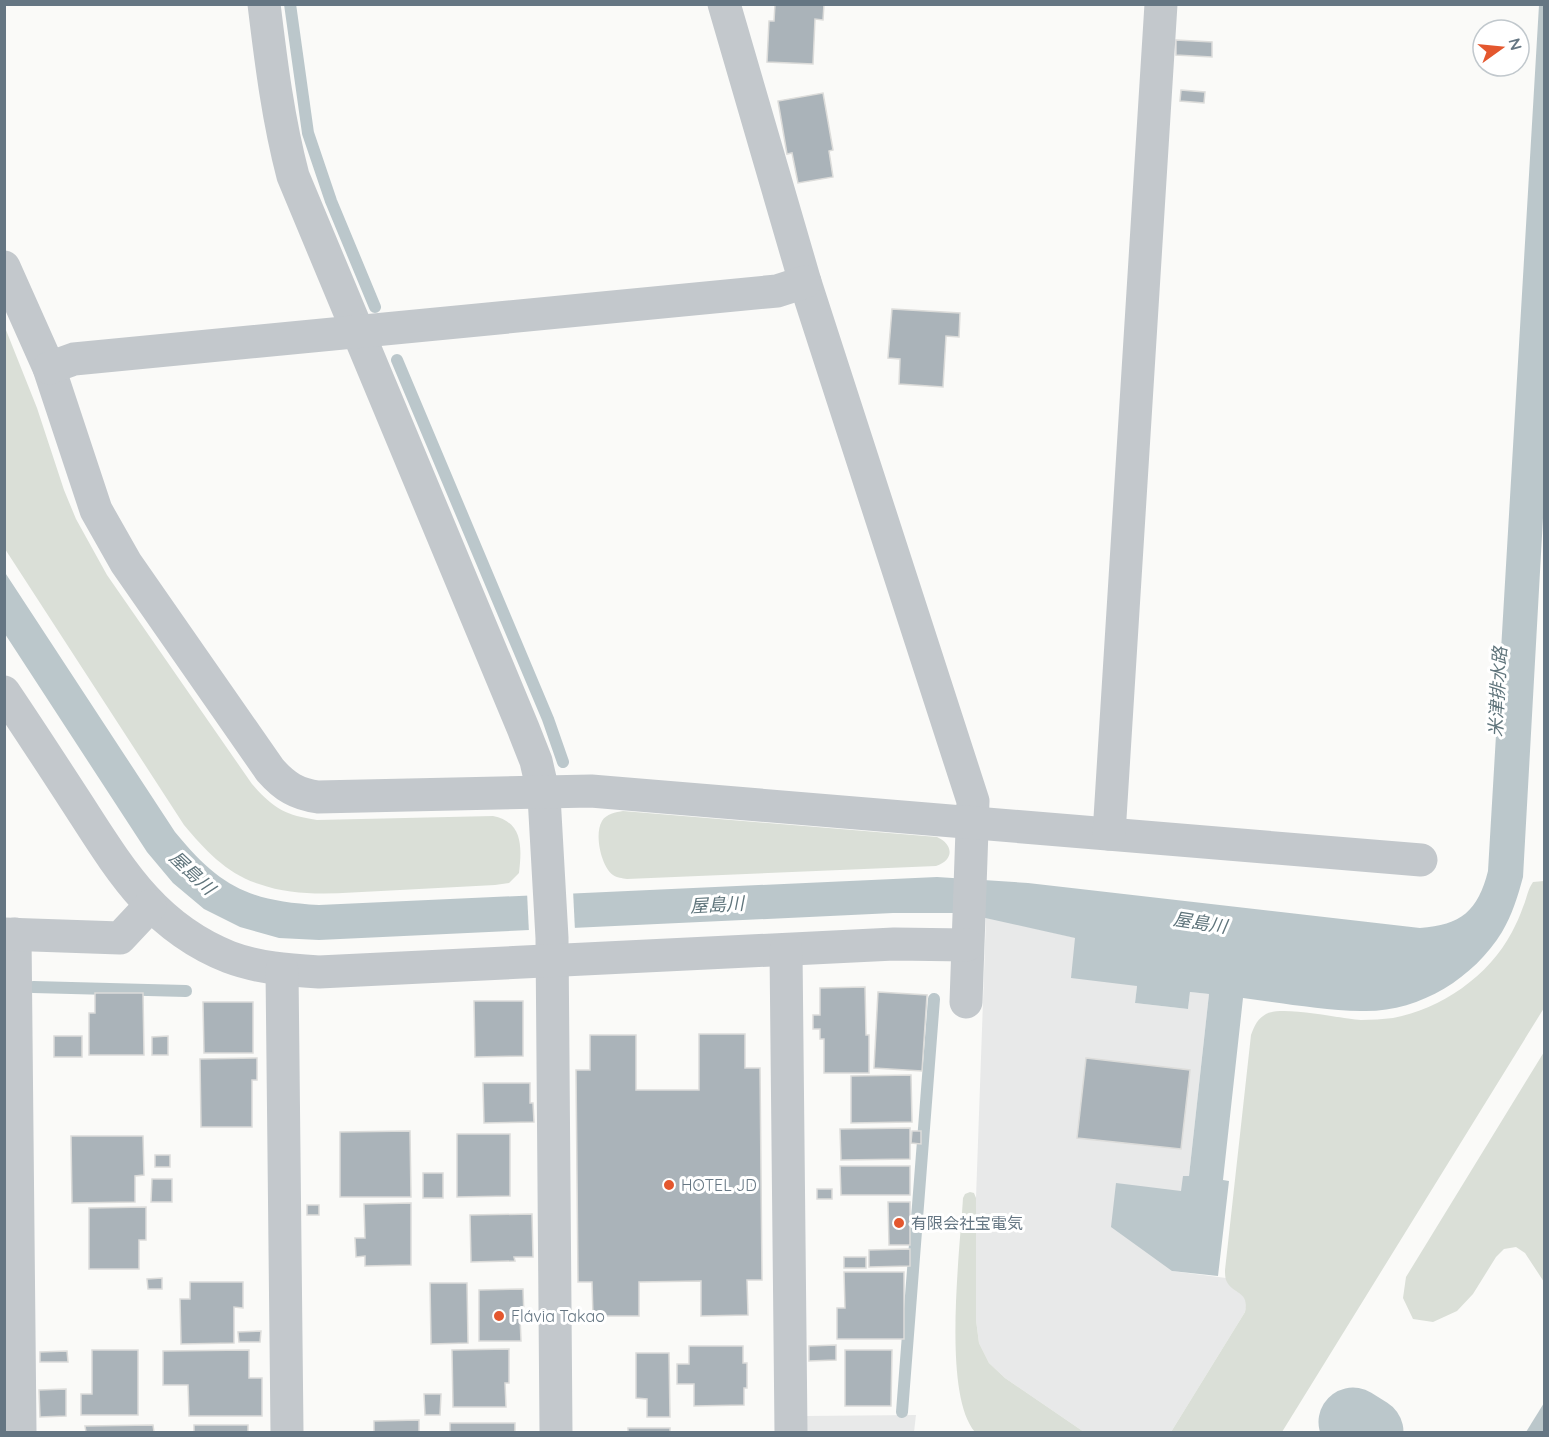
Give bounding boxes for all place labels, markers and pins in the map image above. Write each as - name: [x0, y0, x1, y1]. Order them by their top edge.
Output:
- place label: HOTEL JD: [681, 1175, 757, 1195]
- marker: HOTEL JD: [662, 1178, 676, 1192]
- place label: 有限会社宝電気: [911, 1213, 1023, 1233]
- marker: 有限会社宝電気: [892, 1216, 906, 1230]
- place label: Flávia Takao: [511, 1306, 605, 1326]
- marker: Flávia Takao: [492, 1309, 506, 1323]

